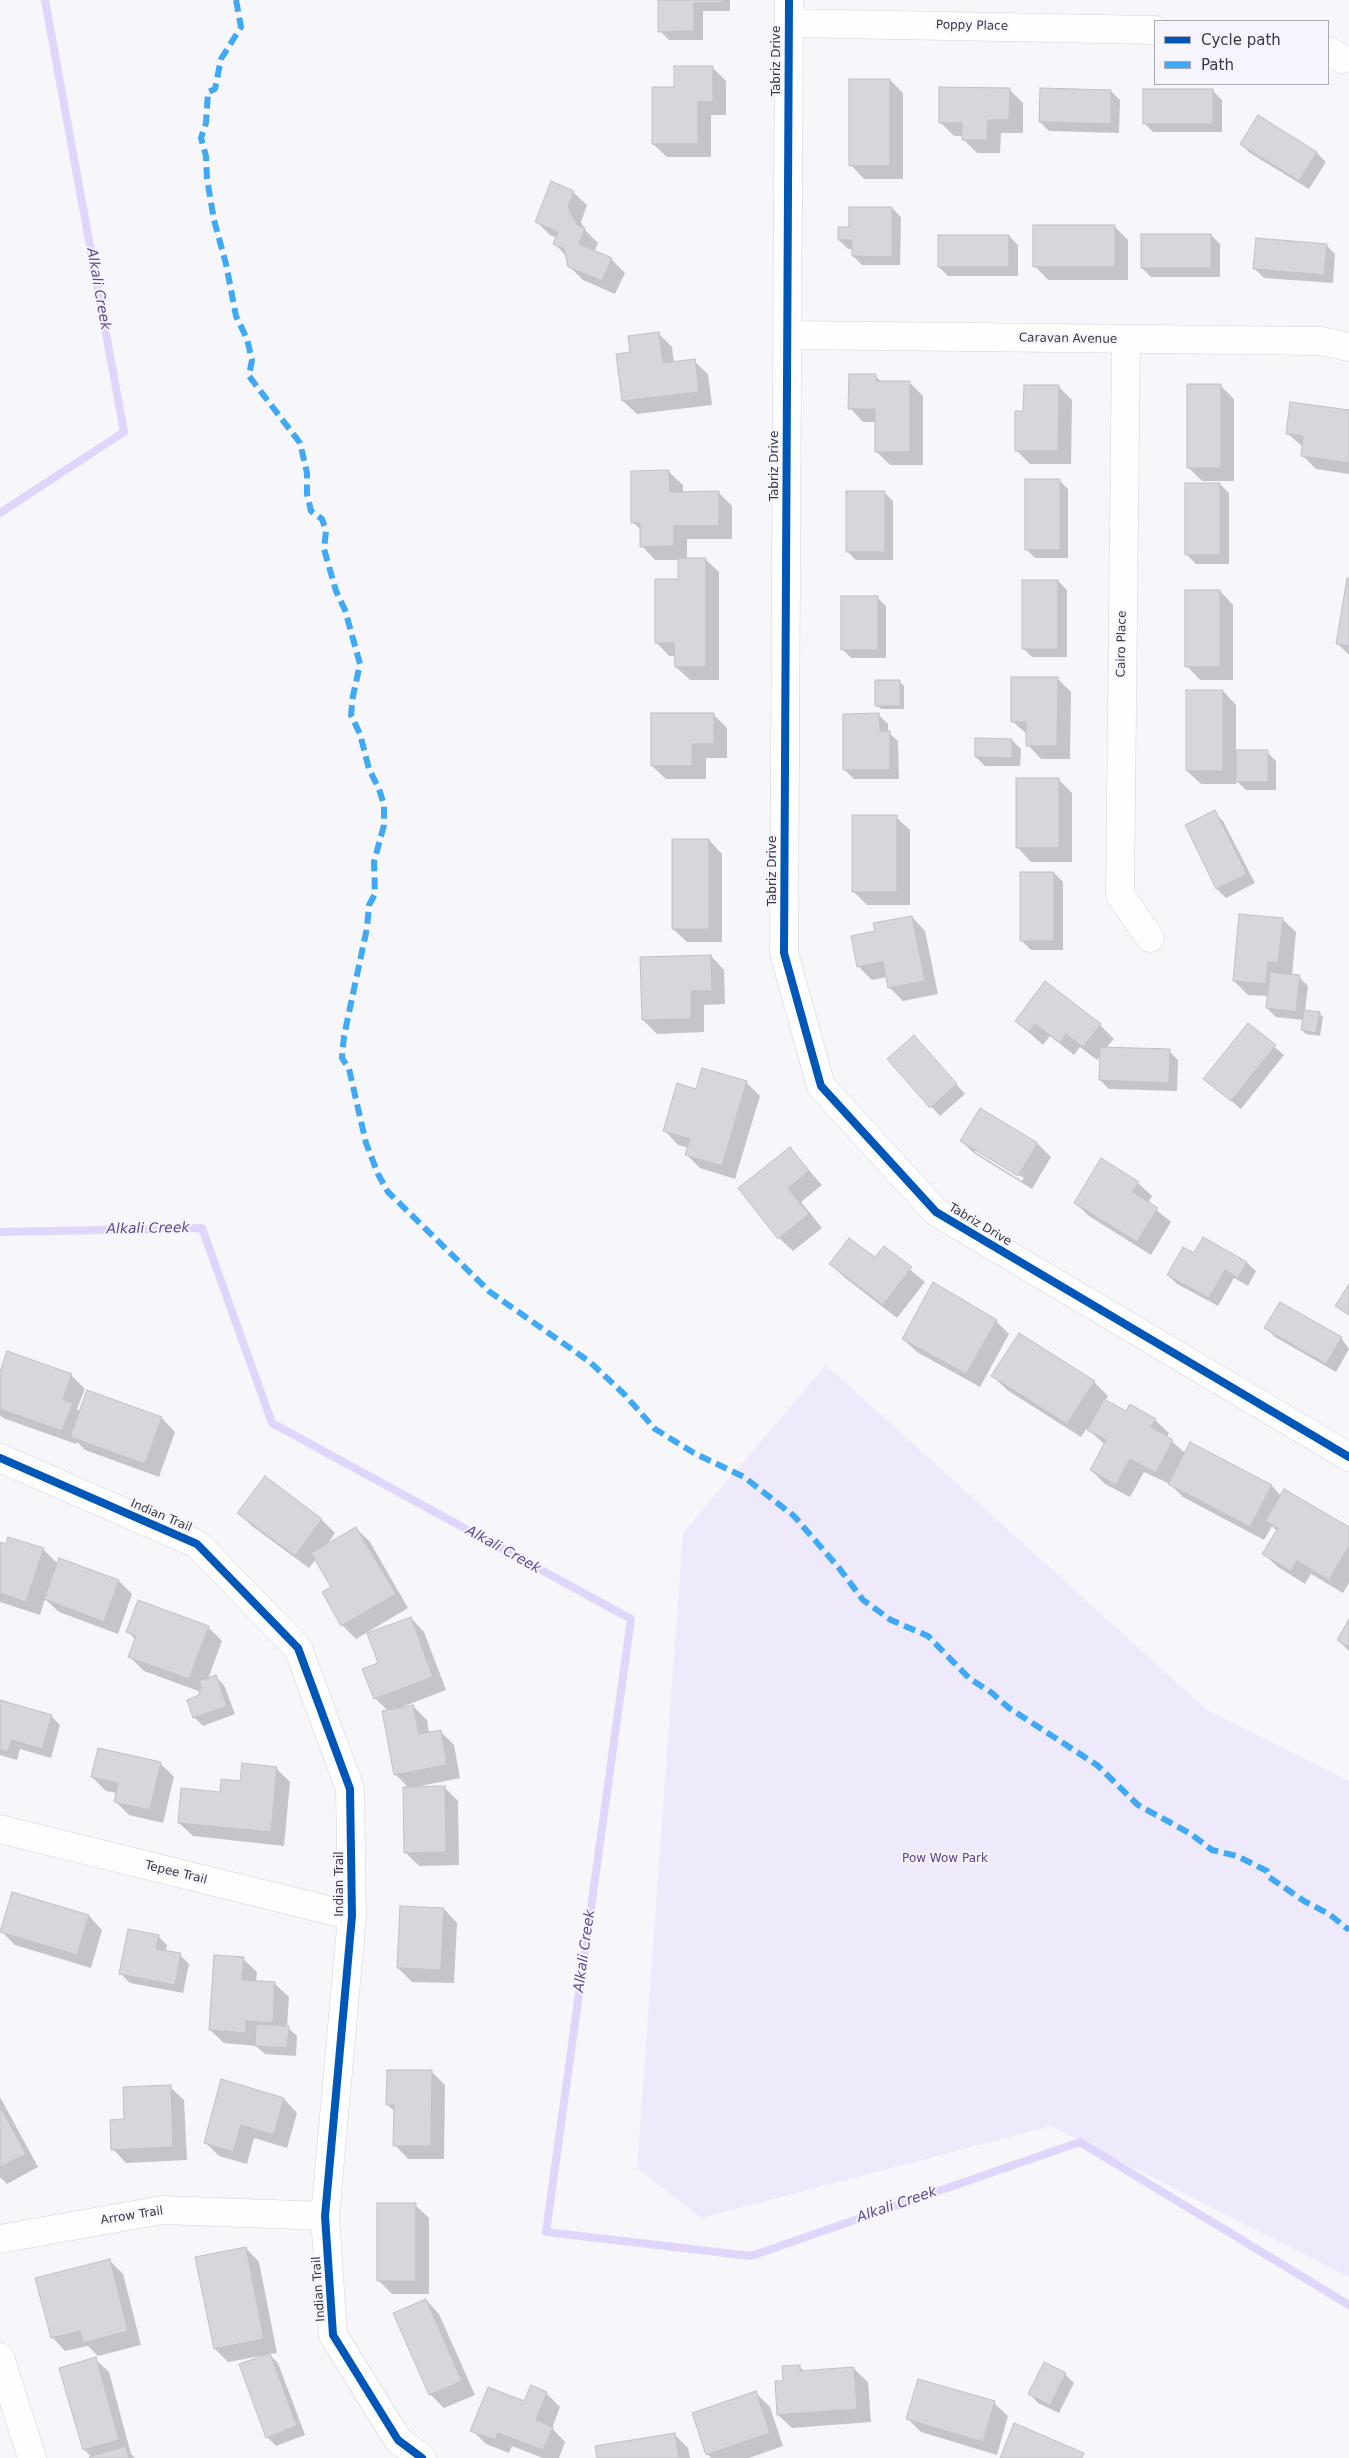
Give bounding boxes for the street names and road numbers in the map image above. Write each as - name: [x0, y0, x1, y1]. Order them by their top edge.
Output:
- street label: Poppy Place: [936, 18, 1008, 34]
- street label: Tabriz Drive: [770, 26, 784, 96]
- street label: Caravan Avenue: [1019, 331, 1117, 347]
- street label: Tabriz Drive: [768, 431, 782, 501]
- street label: Cairo Place: [1114, 610, 1130, 678]
- street label: Tabriz Drive: [766, 836, 780, 906]
- street label: Tabriz Drive: [946, 1201, 1014, 1249]
- street label: Indian Trail: [128, 1497, 194, 1535]
- street label: Indian Trail: [333, 1851, 347, 1917]
- street label: Tepee Trail: [144, 1858, 208, 1888]
- street label: Arrow Trail: [100, 2204, 164, 2228]
- street label: Indian Trail: [310, 2256, 328, 2322]

